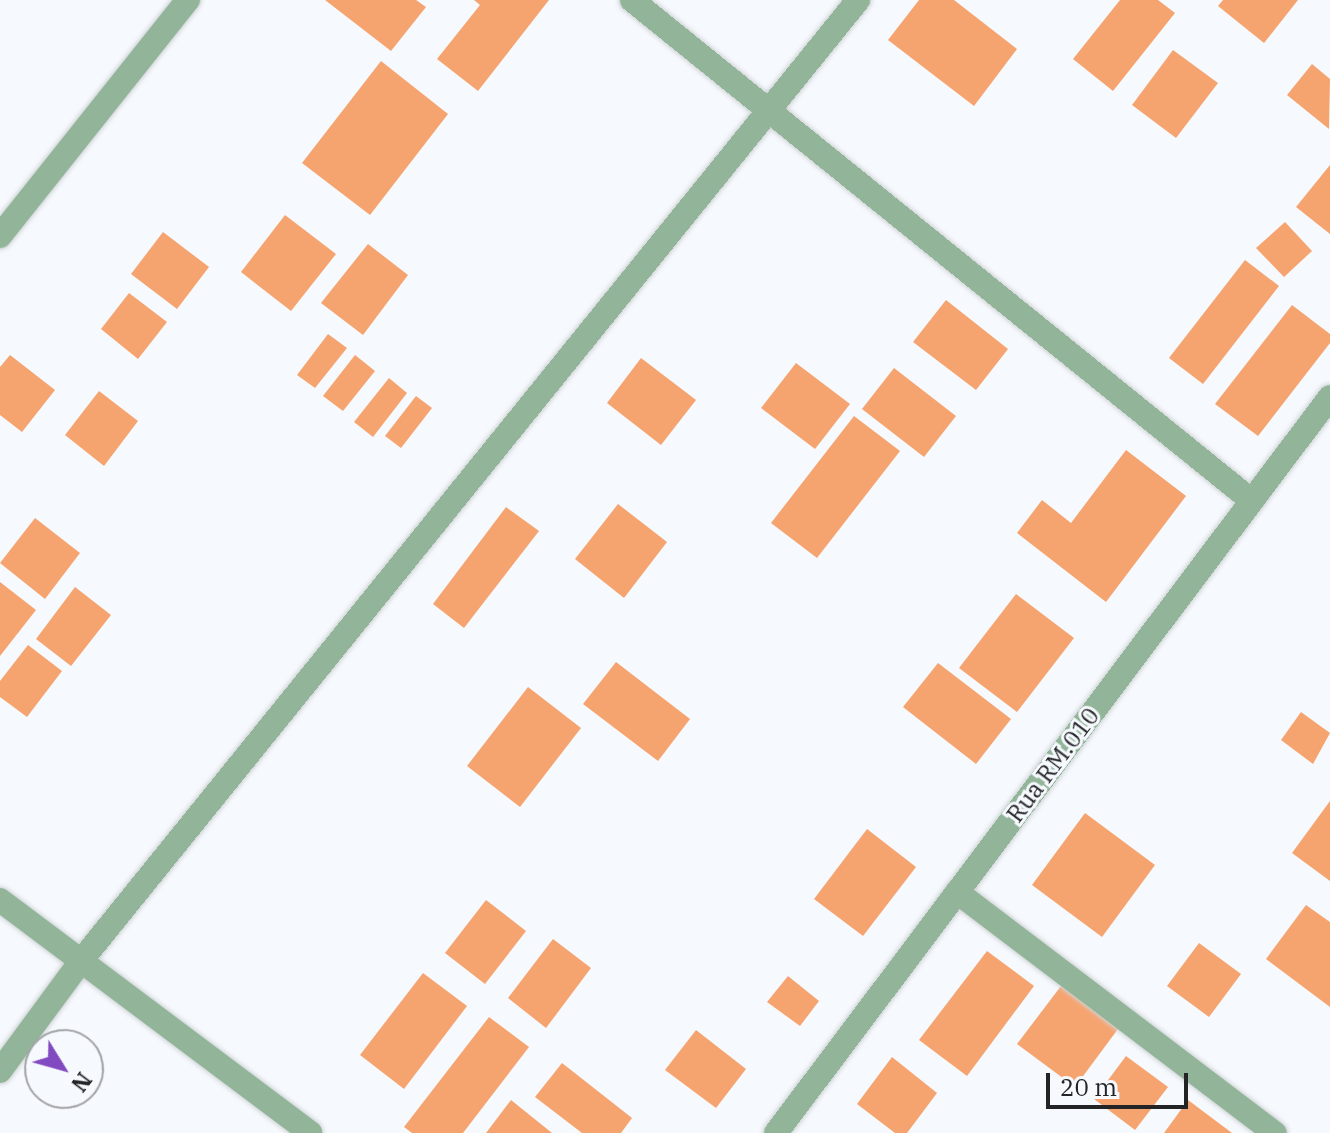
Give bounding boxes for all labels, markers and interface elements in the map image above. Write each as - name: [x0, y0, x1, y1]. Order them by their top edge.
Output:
- street label: Rua RM.010: [1001, 702, 1105, 828]
- north arrow: [24, 1029, 104, 1109]
- scale bar: [1050, 1057, 1192, 1107]
- text: N: [65, 1067, 99, 1098]
- text: 20 m: [1060, 1071, 1117, 1103]

